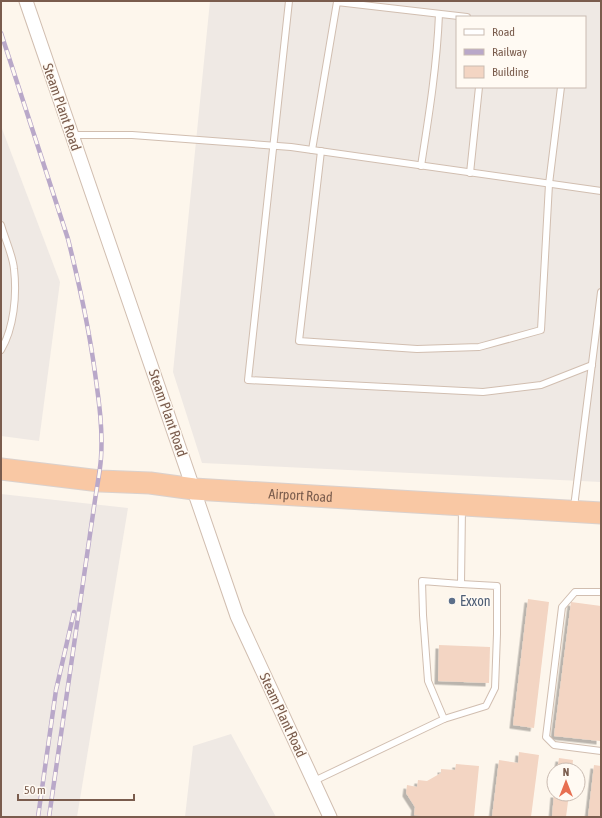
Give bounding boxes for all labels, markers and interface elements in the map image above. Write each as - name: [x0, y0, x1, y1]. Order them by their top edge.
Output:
- legend: [456, 16, 586, 88]
- text: Road: [492, 25, 515, 39]
- text: Railway: [492, 45, 527, 59]
- street label: Steam Plant Road: [40, 61, 84, 153]
- text: Building: [492, 65, 530, 79]
- street label: Steam Plant Road: [146, 367, 190, 459]
- street label: Airport Road: [268, 485, 333, 505]
- place label: Exxon: [460, 593, 491, 609]
- marker: Exxon: [447, 596, 457, 606]
- street label: Steam Plant Road: [256, 670, 310, 760]
- north arrow: [546, 762, 586, 802]
- text: N: [563, 766, 569, 778]
- scale bar: [18, 776, 134, 802]
- text: 50 m: [24, 783, 46, 797]

